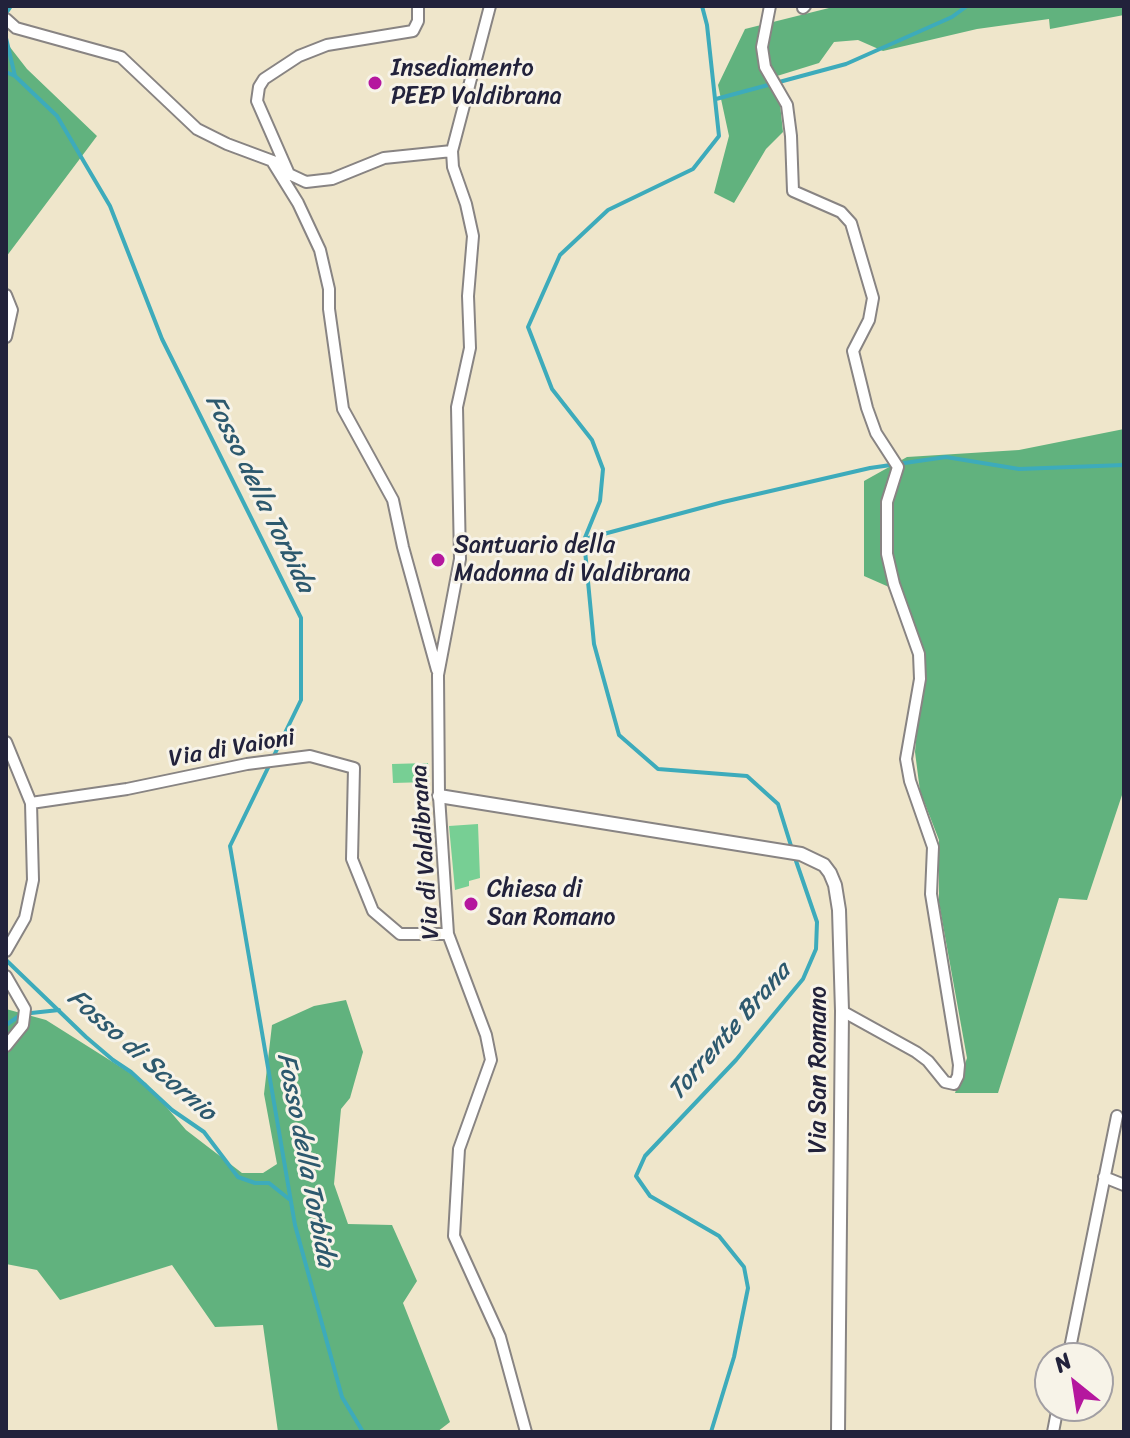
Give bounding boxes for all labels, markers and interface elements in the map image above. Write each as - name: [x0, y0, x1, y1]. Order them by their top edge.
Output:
- place label: Insediamento PEEP Valdibrana: [391, 55, 562, 111]
- marker: Insediamento PEEP Valdibrana: [366, 74, 384, 92]
- water label: Fosso della Torbida: [197, 390, 321, 598]
- place label: Santuario della Madonna di Valdibrana: [454, 532, 691, 588]
- marker: Santuario della Madonna di Valdibrana: [429, 551, 447, 569]
- street label: Via di Vaioni: [167, 724, 297, 774]
- street label: Via di Valdibrana: [406, 764, 446, 940]
- place label: Chiesa di San Romano: [487, 876, 615, 932]
- marker: Chiesa di San Romano: [462, 895, 480, 913]
- water label: Torrente Brana: [662, 957, 798, 1107]
- water label: Fosso di Scornio: [60, 983, 222, 1129]
- street label: Via San Romano: [805, 986, 833, 1154]
- water label: Fosso della Torbida: [269, 1051, 341, 1269]
- north arrow: [1034, 1342, 1114, 1422]
- text: N: [1046, 1342, 1079, 1383]

